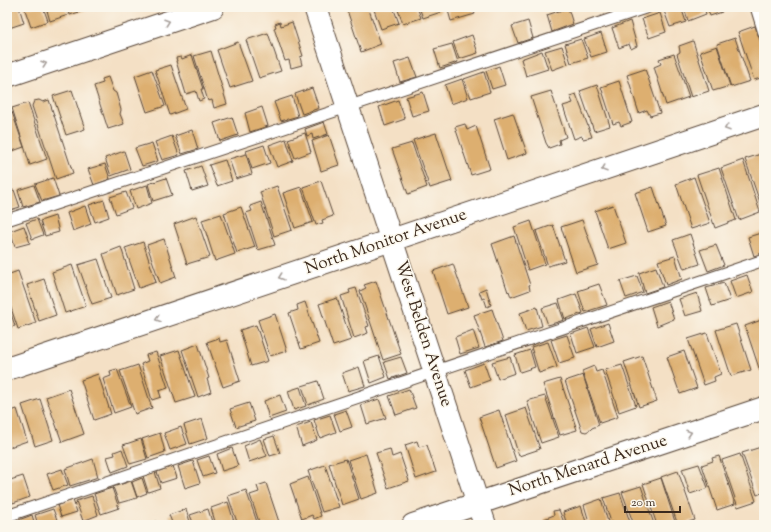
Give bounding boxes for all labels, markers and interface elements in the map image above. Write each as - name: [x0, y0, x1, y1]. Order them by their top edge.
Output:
- one-way arrow: [164, 19, 171, 27]
- one-way arrow: [40, 60, 47, 69]
- one-way arrow: [724, 123, 731, 132]
- one-way arrow: [600, 164, 607, 173]
- street label: North Monitor Avenue: [302, 203, 470, 281]
- street label: West Belden Avenue: [388, 258, 458, 410]
- one-way arrow: [278, 272, 285, 281]
- one-way arrow: [155, 314, 162, 322]
- street label: North Menard Avenue: [505, 429, 671, 503]
- one-way arrow: [685, 429, 692, 437]
- scale bar: [625, 488, 680, 514]
- text: 20 m: [631, 494, 656, 512]

